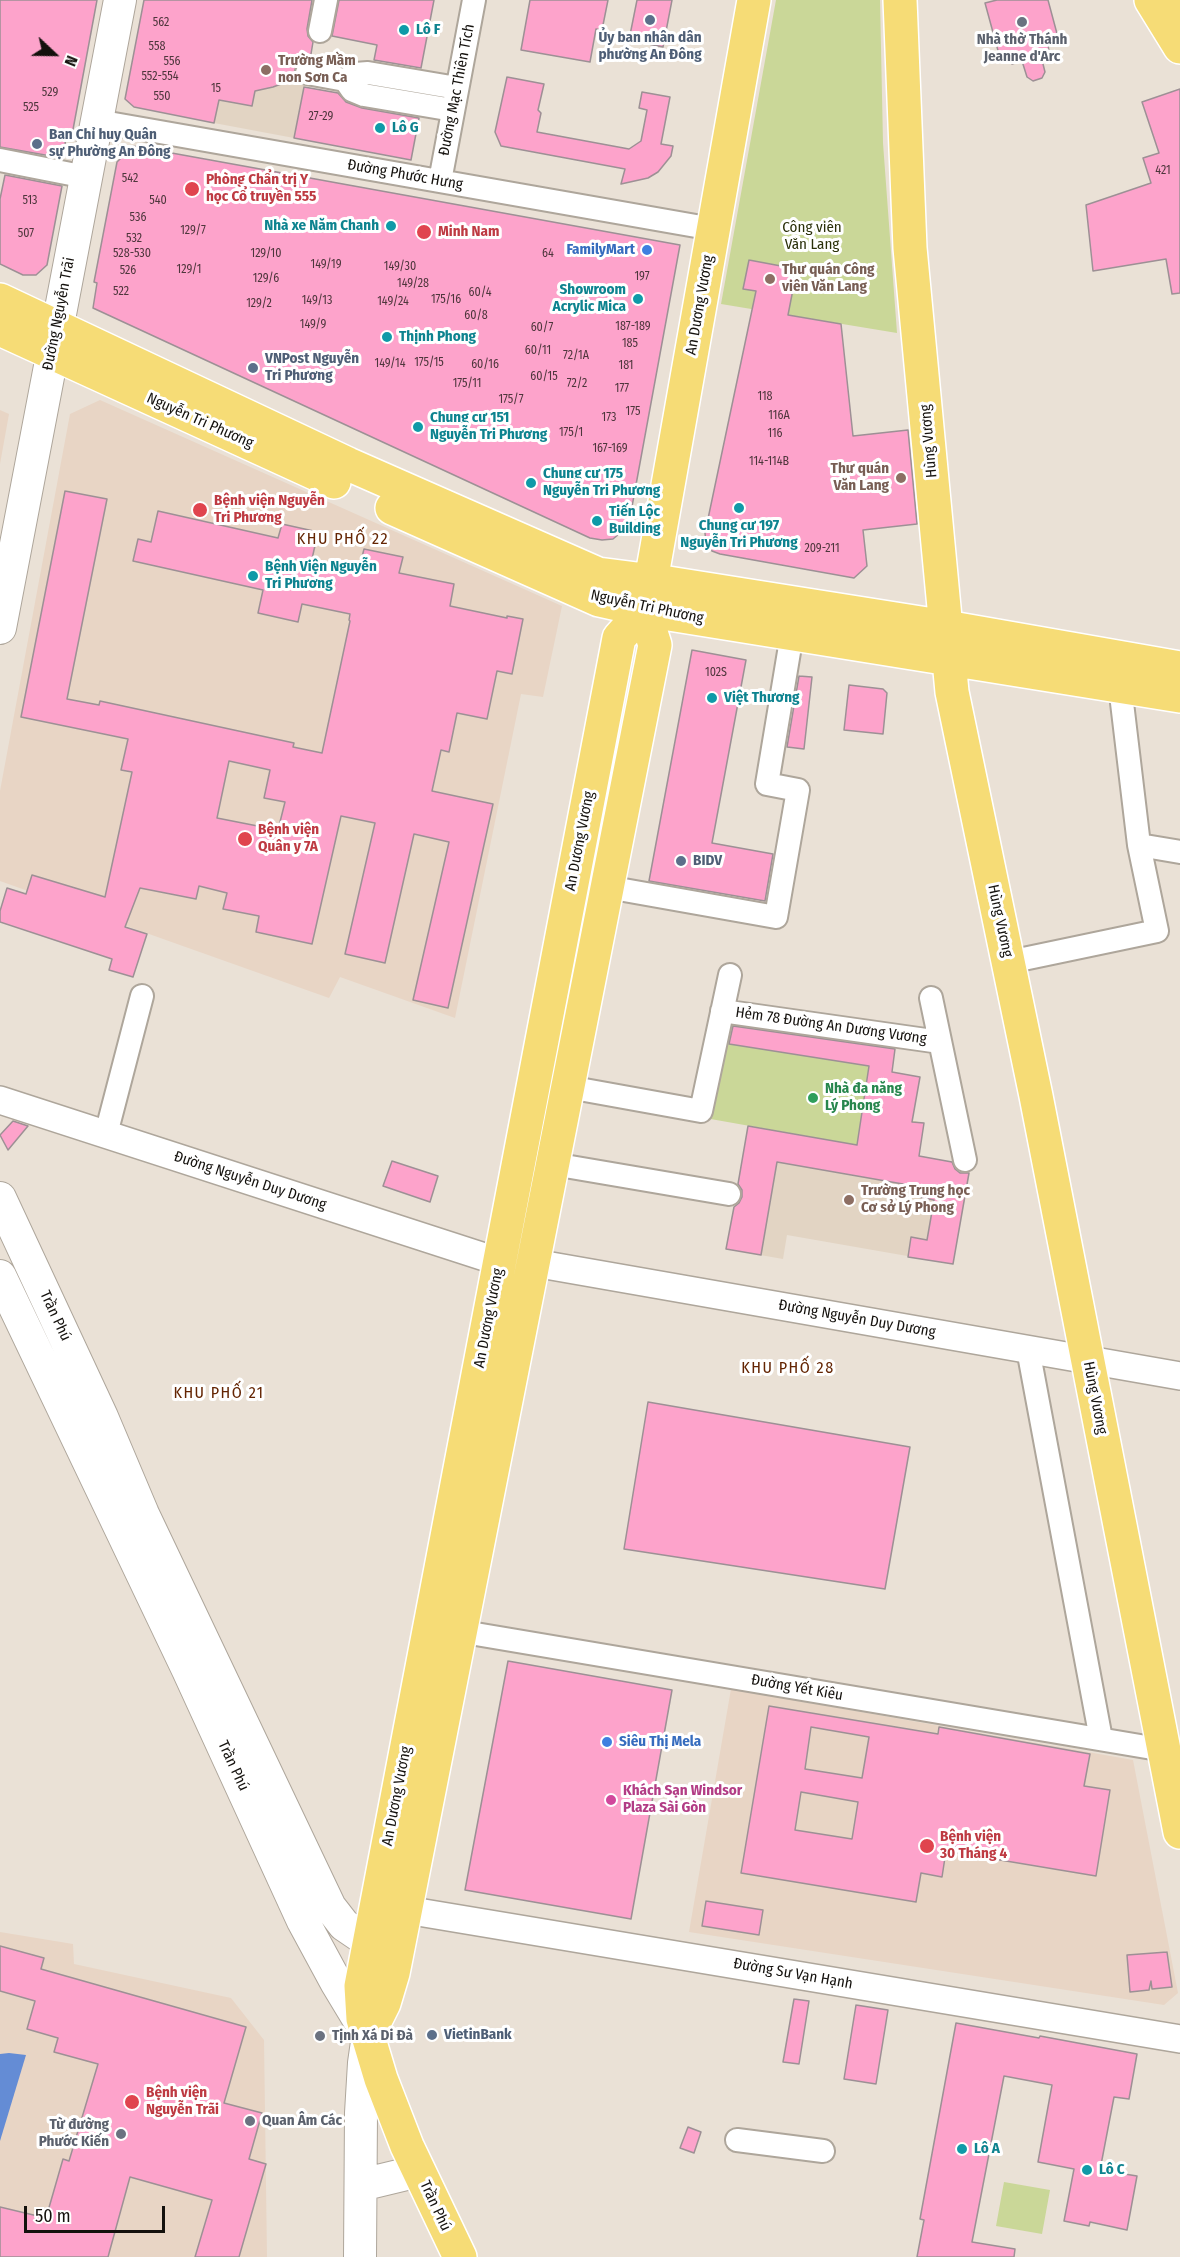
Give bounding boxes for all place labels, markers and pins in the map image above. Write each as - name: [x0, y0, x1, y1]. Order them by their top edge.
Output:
- marker: Ủy ban nhân dân phường An Đông: [643, 13, 657, 27]
- marker: Nhà thờ Thánh Jeanne d'Arc: [1015, 15, 1029, 29]
- place label: Lô F: [416, 21, 440, 39]
- marker: Lô F: [397, 23, 411, 37]
- place label: Ủy ban nhân dân phường An Đông: [598, 29, 702, 64]
- place label: Nhà thờ Thánh Jeanne d'Arc: [977, 31, 1067, 66]
- place label: Trường Mầm non Sơn Ca: [278, 52, 356, 87]
- marker: Trường Mầm non Sơn Ca: [259, 63, 273, 77]
- place label: Lô G: [392, 119, 419, 137]
- marker: Lô G: [373, 121, 387, 135]
- place label: Ban Chỉ huy Quân sự Phường An Đông: [49, 126, 170, 161]
- marker: Ban Chỉ huy Quân sự Phường An Đông: [30, 137, 44, 151]
- place label: Phòng Chẩn trị Y học Cổ truyền 555: [206, 171, 316, 206]
- marker: Phòng Chẩn trị Y học Cổ truyền 555: [183, 180, 201, 198]
- place label: Nhà xe Năm Chanh: [264, 217, 379, 235]
- marker: Nhà xe Năm Chanh: [384, 219, 398, 233]
- marker: Minh Nam: [415, 223, 433, 241]
- place label: Minh Nam: [438, 223, 499, 241]
- place label: FamilyMart: [566, 241, 635, 259]
- marker: FamilyMart: [640, 243, 654, 257]
- place label: Thư quán Công viên Văn Lang: [782, 261, 874, 296]
- marker: Thư quán Công viên Văn Lang: [763, 272, 777, 286]
- place label: Showroom Acrylic Mica: [553, 281, 626, 316]
- marker: Showroom Acrylic Mica: [631, 292, 645, 306]
- place label: Thịnh Phong: [399, 328, 476, 346]
- marker: Thịnh Phong: [380, 330, 394, 344]
- place label: VNPost Nguyễn Tri Phương: [265, 350, 359, 385]
- marker: VNPost Nguyễn Tri Phương: [246, 361, 260, 375]
- place label: Chung cư 151 Nguyễn Tri Phương: [430, 409, 547, 444]
- marker: Chung cư 151 Nguyễn Tri Phương: [411, 420, 425, 434]
- place label: Thư quán Văn Lang: [831, 460, 889, 495]
- place label: Chung cư 175 Nguyễn Tri Phương: [543, 465, 660, 500]
- marker: Thư quán Văn Lang: [894, 471, 908, 485]
- marker: Chung cư 175 Nguyễn Tri Phương: [524, 476, 538, 490]
- place label: Bệnh viện Nguyễn Tri Phương: [214, 492, 325, 527]
- marker: Bệnh viện Nguyễn Tri Phương: [191, 501, 209, 519]
- marker: Chung cư 197 Nguyễn Tri Phương: [732, 501, 746, 515]
- place label: Tiến Lộc Building: [609, 503, 660, 538]
- marker: Tiến Lộc Building: [590, 514, 604, 528]
- place label: Chung cư 197 Nguyễn Tri Phương: [680, 517, 798, 552]
- place label: Bệnh Viện Nguyễn Tri Phương: [265, 558, 377, 593]
- marker: Bệnh Viện Nguyễn Tri Phương: [246, 569, 260, 583]
- place label: Việt Thương: [724, 689, 799, 707]
- marker: Việt Thương: [705, 691, 719, 705]
- place label: Bệnh viện Quân y 7A: [258, 821, 319, 856]
- marker: Bệnh viện Quân y 7A: [236, 830, 254, 848]
- place label: BIDV: [693, 852, 722, 870]
- marker: BIDV: [674, 854, 688, 868]
- place label: Nhà đa năng Lý Phong: [825, 1080, 902, 1115]
- marker: Nhà đa năng Lý Phong: [806, 1091, 820, 1105]
- place label: Trường Trung học Cơ sở Lý Phong: [861, 1182, 970, 1217]
- marker: Trường Trung học Cơ sở Lý Phong: [842, 1193, 856, 1207]
- place label: Siêu Thị Mela: [619, 1733, 701, 1751]
- marker: Siêu Thị Mela: [600, 1735, 614, 1749]
- place label: Khách Sạn Windsor Plaza Sài Gòn: [623, 1782, 742, 1817]
- marker: Khách Sạn Windsor Plaza Sài Gòn: [604, 1793, 618, 1807]
- place label: Bệnh viện 30 Tháng 4: [940, 1828, 1007, 1863]
- marker: Bệnh viện 30 Tháng 4: [918, 1837, 936, 1855]
- place label: VietinBank: [444, 2026, 512, 2044]
- place label: Tịnh Xá Di Đà: [332, 2027, 413, 2045]
- marker: VietinBank: [425, 2028, 439, 2042]
- marker: Tịnh Xá Di Đà: [313, 2029, 327, 2043]
- place label: Bệnh viện Nguyễn Trãi: [146, 2084, 219, 2119]
- marker: Bệnh viện Nguyễn Trãi: [123, 2093, 141, 2111]
- place label: Quan Âm Các: [262, 2112, 342, 2130]
- marker: Quan Âm Các: [243, 2114, 257, 2128]
- place label: Từ đường Phước Kiến: [39, 2116, 109, 2151]
- marker: Từ đường Phước Kiến: [114, 2127, 128, 2141]
- place label: Lô A: [974, 2140, 1000, 2158]
- marker: Lô A: [955, 2142, 969, 2156]
- place label: Lô C: [1099, 2161, 1125, 2179]
- marker: Lô C: [1080, 2163, 1094, 2177]

